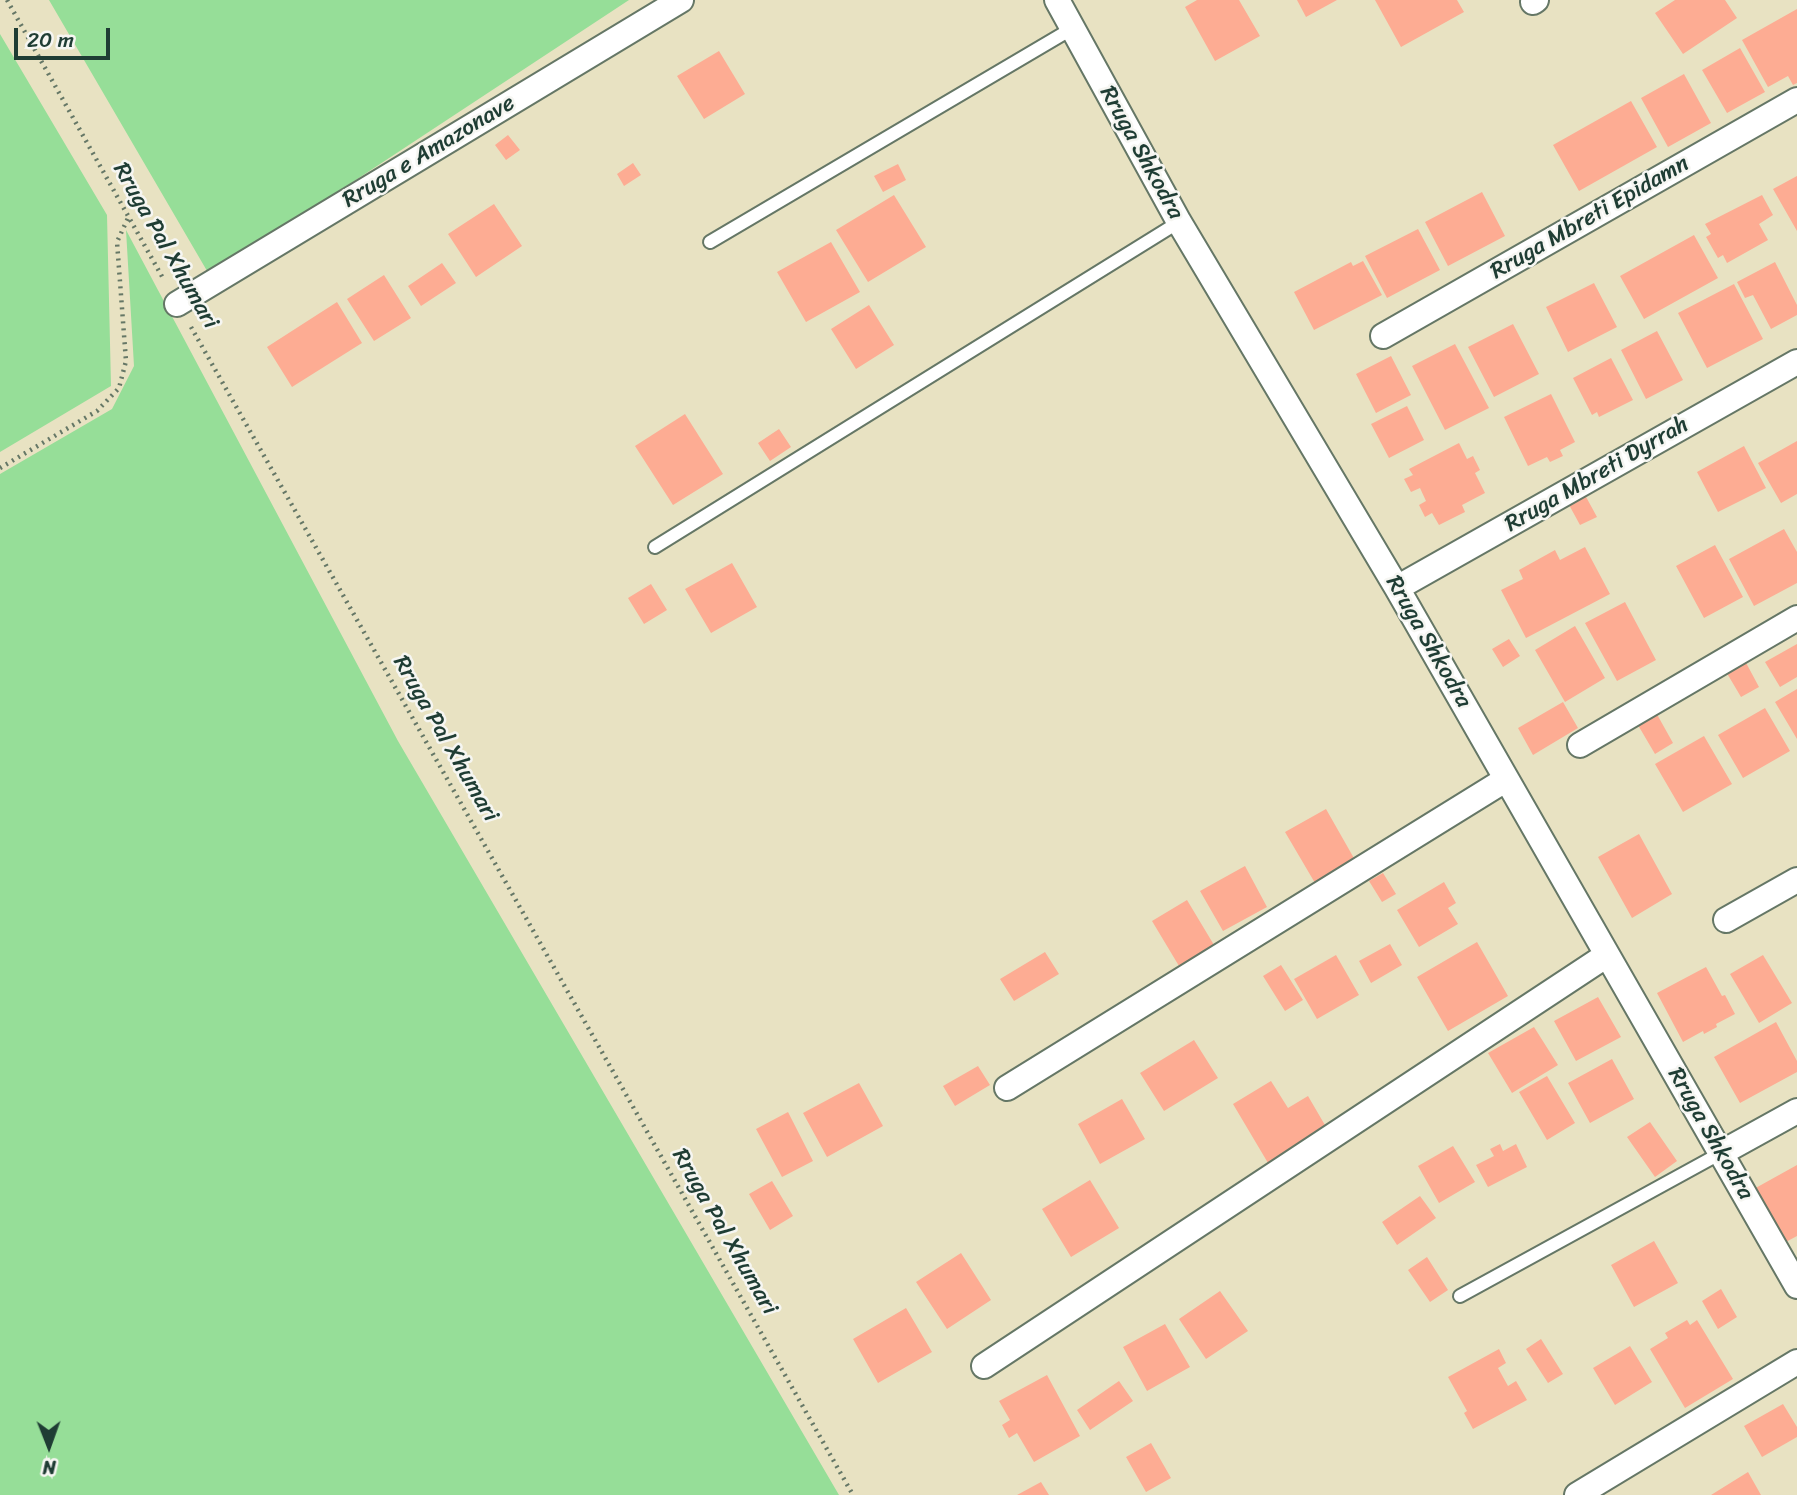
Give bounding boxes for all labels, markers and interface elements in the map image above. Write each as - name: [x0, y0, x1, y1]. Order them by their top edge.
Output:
- scale bar: [18, 14, 114, 58]
- text: 20 m: [27, 21, 74, 59]
- street label: Rruga Shkodra: [1093, 81, 1189, 225]
- street label: Rruga e Amazonave: [338, 90, 520, 214]
- street label: Rruga Mbreti Epidamn: [1486, 150, 1694, 286]
- street label: Rruga Pal Xhumari: [106, 158, 224, 334]
- street label: Rruga Mbreti Dyrrah: [1500, 411, 1694, 539]
- street label: Rruga Shkodra: [1379, 571, 1477, 713]
- street label: Rruga Pal Xhumari: [386, 651, 504, 827]
- street label: Rruga Shkodra: [1661, 1063, 1759, 1205]
- street label: Rruga Pal Xhumari: [665, 1144, 783, 1320]
- north arrow: [14, 1411, 84, 1481]
- text: N: [43, 1451, 56, 1484]

